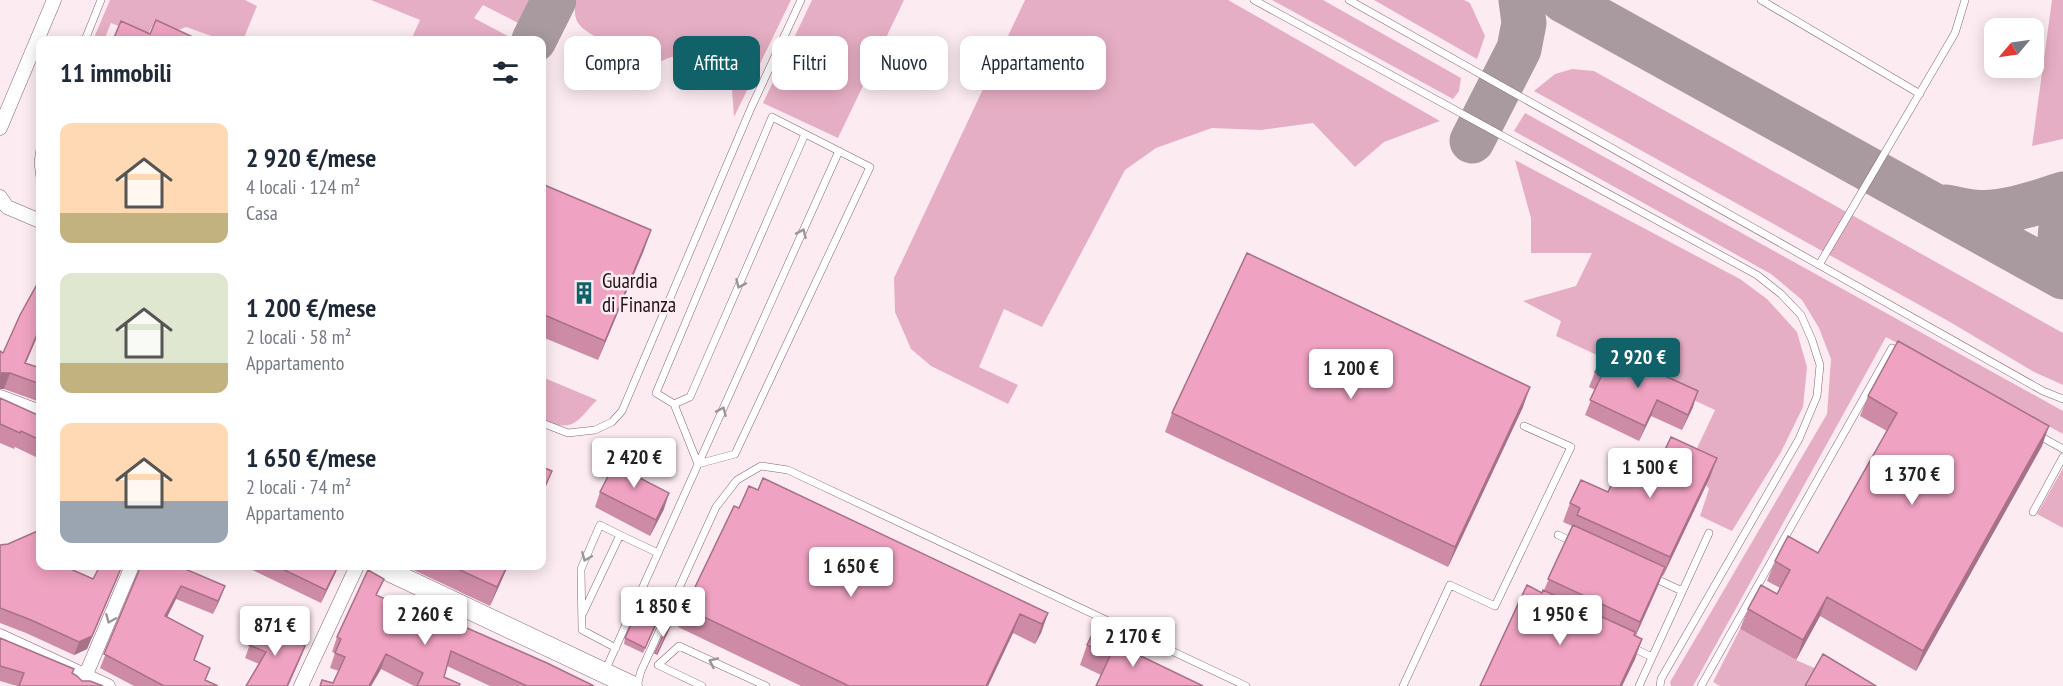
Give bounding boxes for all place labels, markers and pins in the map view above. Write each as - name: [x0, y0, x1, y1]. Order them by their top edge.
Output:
- place label: Guardia di Finanza: [602, 267, 676, 318]
- building icon: Guardia di Finanza: [571, 280, 597, 306]
- pin: 2 920 €: [1583, 338, 1693, 389]
- pin: 1 200 €: [1296, 349, 1406, 400]
- pin: 2 420 €: [579, 438, 689, 489]
- pin: 1 500 €: [1595, 448, 1705, 499]
- pin: 1 370 €: [1857, 455, 1967, 506]
- pin: 1 650 €: [796, 547, 906, 598]
- pin: 1 850 €: [608, 587, 718, 638]
- pin: 2 260 €: [370, 595, 480, 646]
- pin: 1 950 €: [1505, 595, 1615, 646]
- pin: 871 €: [233, 606, 317, 657]
- pin: 2 170 €: [1078, 617, 1188, 668]

